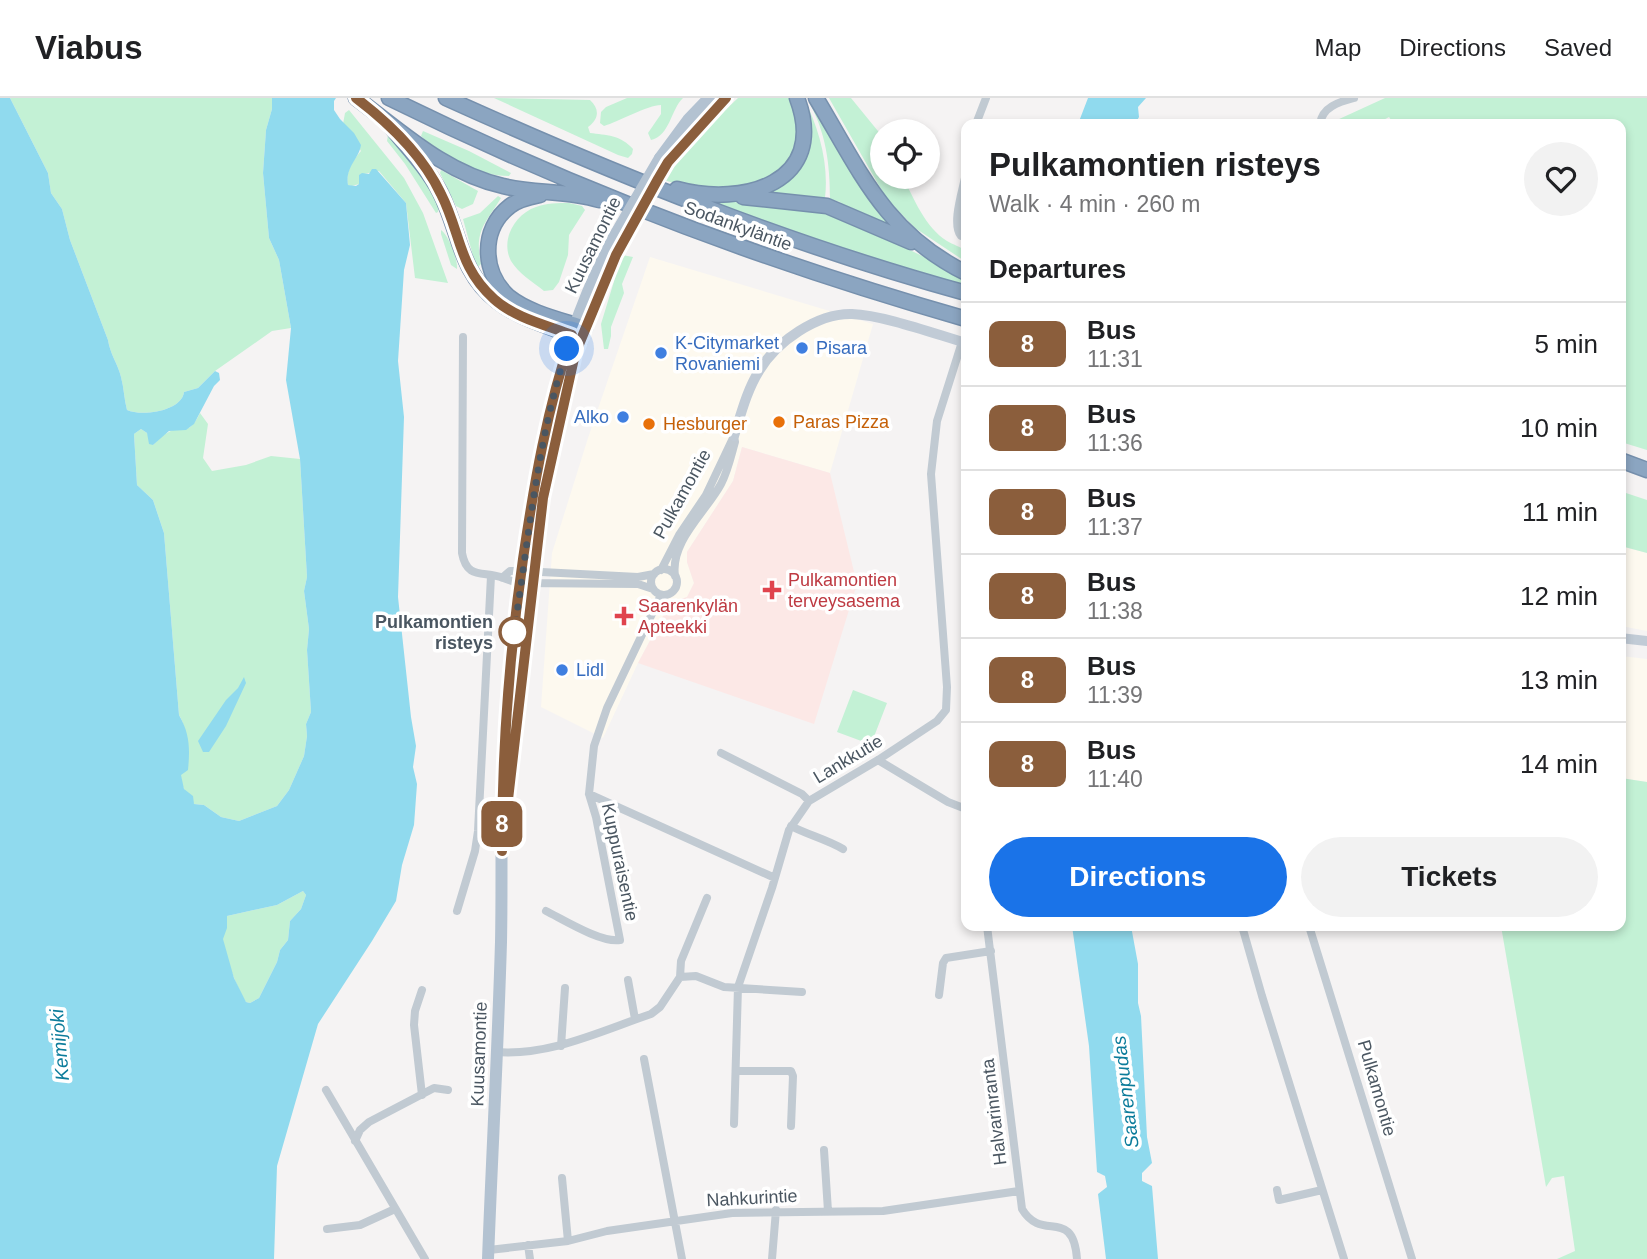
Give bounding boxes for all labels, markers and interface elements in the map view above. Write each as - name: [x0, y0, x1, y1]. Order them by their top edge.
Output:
- text: Viabus: [35, 29, 143, 66]
- text: Map: [1315, 34, 1361, 61]
- text: Directions: [1399, 34, 1506, 61]
- text: Saved: [1544, 34, 1612, 61]
- map controls: [870, 119, 940, 189]
- button: locate: [870, 119, 940, 189]
- button: heart: [1524, 142, 1598, 216]
- text: Pulkamontien risteys: [989, 146, 1321, 183]
- text: Walk · 4 min · 260 m: [989, 191, 1200, 217]
- street label: Kuusamontie: [561, 193, 625, 297]
- street label: Sodankyläntie: [681, 197, 795, 255]
- text: Departures: [989, 254, 1126, 284]
- text: Bus: [1087, 315, 1136, 345]
- text: 5 min: [1534, 329, 1598, 359]
- text: 8: [1021, 330, 1034, 357]
- your location: [549, 331, 584, 366]
- place label: K-Citymarket Rovaniemi: [675, 333, 779, 374]
- place label: Pisara: [816, 338, 868, 358]
- marker: Pisara: [794, 340, 810, 356]
- marker: K-Citymarket Rovaniemi: [653, 345, 669, 361]
- text: 11:31: [1087, 346, 1143, 372]
- text: Bus: [1087, 399, 1136, 429]
- place label: Alko: [574, 407, 609, 427]
- marker: Alko: [615, 409, 631, 425]
- place label: Paras Pizza: [793, 412, 890, 432]
- text: 10 min: [1520, 413, 1598, 443]
- place label: Hesburger: [663, 414, 747, 434]
- marker: Paras Pizza: [771, 414, 787, 430]
- text: 8: [1021, 414, 1034, 441]
- marker: Hesburger: [641, 416, 657, 432]
- text: 11:36: [1087, 430, 1143, 456]
- street label: Pulkamontie: [649, 446, 715, 542]
- text: Bus: [1087, 483, 1136, 513]
- text: 11 min: [1522, 497, 1598, 527]
- text: 8: [1021, 498, 1034, 525]
- text: 11:37: [1087, 514, 1143, 540]
- text: Bus: [1087, 567, 1136, 597]
- place label: Pulkamontien terveysasema: [788, 570, 901, 611]
- marker: Pulkamontien terveysasema: [762, 580, 782, 600]
- text: 12 min: [1520, 581, 1598, 611]
- text: 8: [1021, 582, 1034, 609]
- place label: Saarenkylän Apteekki: [638, 596, 738, 637]
- text: 11:38: [1087, 598, 1143, 624]
- marker: Saarenkylän Apteekki: [616, 608, 632, 624]
- place label: Pulkamontien risteys: [375, 612, 493, 653]
- marker: Pulkamontien risteys: [499, 617, 529, 647]
- text: Bus: [1087, 651, 1136, 681]
- place label: Lidl: [576, 660, 604, 680]
- marker: Lidl: [554, 662, 570, 678]
- text: 13 min: [1520, 665, 1598, 695]
- text: 8: [1021, 666, 1034, 693]
- text: 11:39: [1087, 682, 1143, 708]
- street label: Lankkutie: [810, 731, 886, 787]
- text: Bus: [1087, 735, 1136, 765]
- text: 14 min: [1520, 749, 1598, 779]
- text: 8: [1021, 750, 1034, 777]
- text: 11:40: [1087, 766, 1143, 792]
- line badge: 8: [479, 801, 525, 847]
- street label: Kuppuraisentie: [598, 801, 642, 923]
- text: 8: [495, 810, 509, 837]
- button: Directions: [989, 837, 1287, 917]
- button: Tickets: [1301, 837, 1598, 917]
- street label: Kuusamontie: [467, 1001, 491, 1107]
- water label: Kemijoki: [46, 1008, 73, 1082]
- water label: Saarenpudas: [1108, 1034, 1143, 1149]
- street label: Pulkamontie: [1354, 1038, 1400, 1138]
- street label: Halvarinranta: [977, 1057, 1010, 1166]
- street label: Nahkurintie: [706, 1186, 798, 1210]

